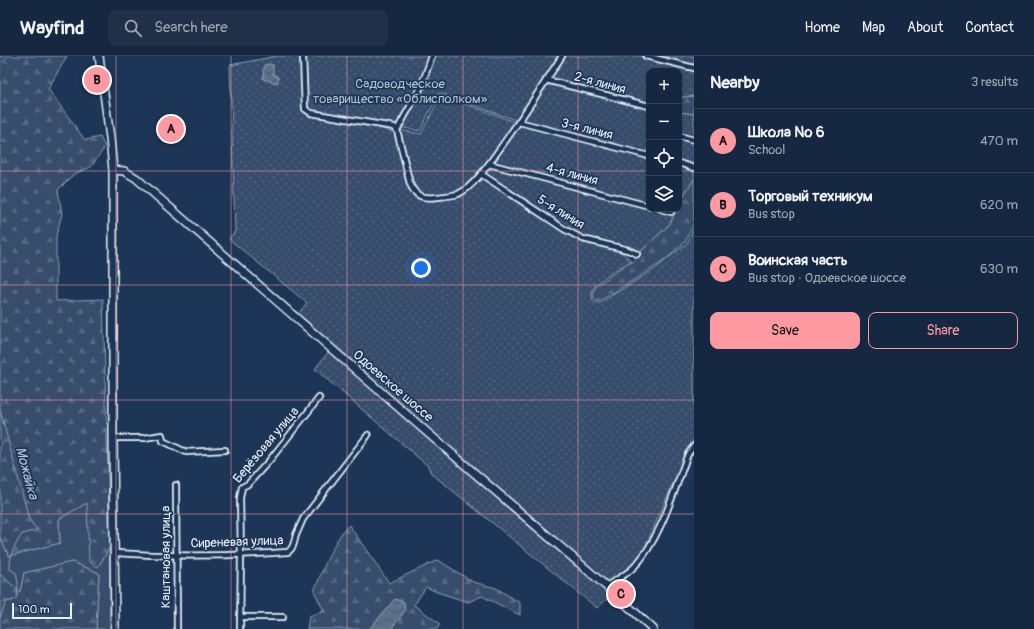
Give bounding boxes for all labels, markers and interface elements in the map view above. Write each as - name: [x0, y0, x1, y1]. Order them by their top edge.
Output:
- search box: [108, 10, 388, 46]
- text: Wayfind: [20, 16, 84, 40]
- icon: search: [122, 17, 144, 39]
- text: Search here: [154, 18, 228, 37]
- text: Home: [805, 19, 840, 36]
- text: Map: [862, 19, 885, 36]
- text: About: [907, 19, 943, 36]
- text: Contact: [965, 19, 1014, 36]
- pin: B: [84, 65, 110, 95]
- street label: 2-я линия: [572, 68, 628, 98]
- map controls: [646, 68, 682, 212]
- button: +: [646, 68, 682, 104]
- text: Nearby: [710, 72, 759, 93]
- text: 3 results: [971, 74, 1018, 90]
- park label: Садоводческое товарищество «Облисполком»: [313, 76, 488, 107]
- button: −: [646, 104, 682, 140]
- pin: A: [158, 114, 184, 144]
- street label: 3-я линия: [559, 115, 615, 143]
- text: Школа № 6: [748, 123, 824, 142]
- text: A: [719, 133, 727, 149]
- text: 470 m: [980, 133, 1018, 149]
- button: locate: [646, 140, 682, 176]
- text: School: [748, 142, 785, 158]
- street label: 4-я линия: [544, 159, 600, 189]
- button: layers: [646, 176, 682, 212]
- text: Торговый техникум: [748, 187, 873, 206]
- street label: 5-я линия: [534, 191, 588, 233]
- text: B: [719, 197, 727, 213]
- text: 620 m: [980, 197, 1018, 213]
- text: Bus stop: [748, 206, 795, 222]
- text: Воинская часть: [748, 251, 848, 270]
- your location: [411, 258, 431, 278]
- text: C: [719, 261, 727, 277]
- text: 630 m: [980, 261, 1018, 277]
- text: Bus stop · Одоевское шоссе: [748, 270, 906, 286]
- button: Save: [710, 312, 860, 349]
- button: Share: [868, 312, 1018, 349]
- street label: Одоевское шоссе: [350, 347, 437, 426]
- street label: Берёзовая улица: [230, 404, 302, 486]
- water label: Можайка: [12, 445, 43, 502]
- street label: Каштановая улица: [158, 506, 174, 608]
- street label: Сиреневая улица: [190, 532, 284, 552]
- pin: C: [608, 579, 634, 609]
- scale bar: [12, 601, 72, 620]
- text: 100 m: [18, 603, 49, 616]

